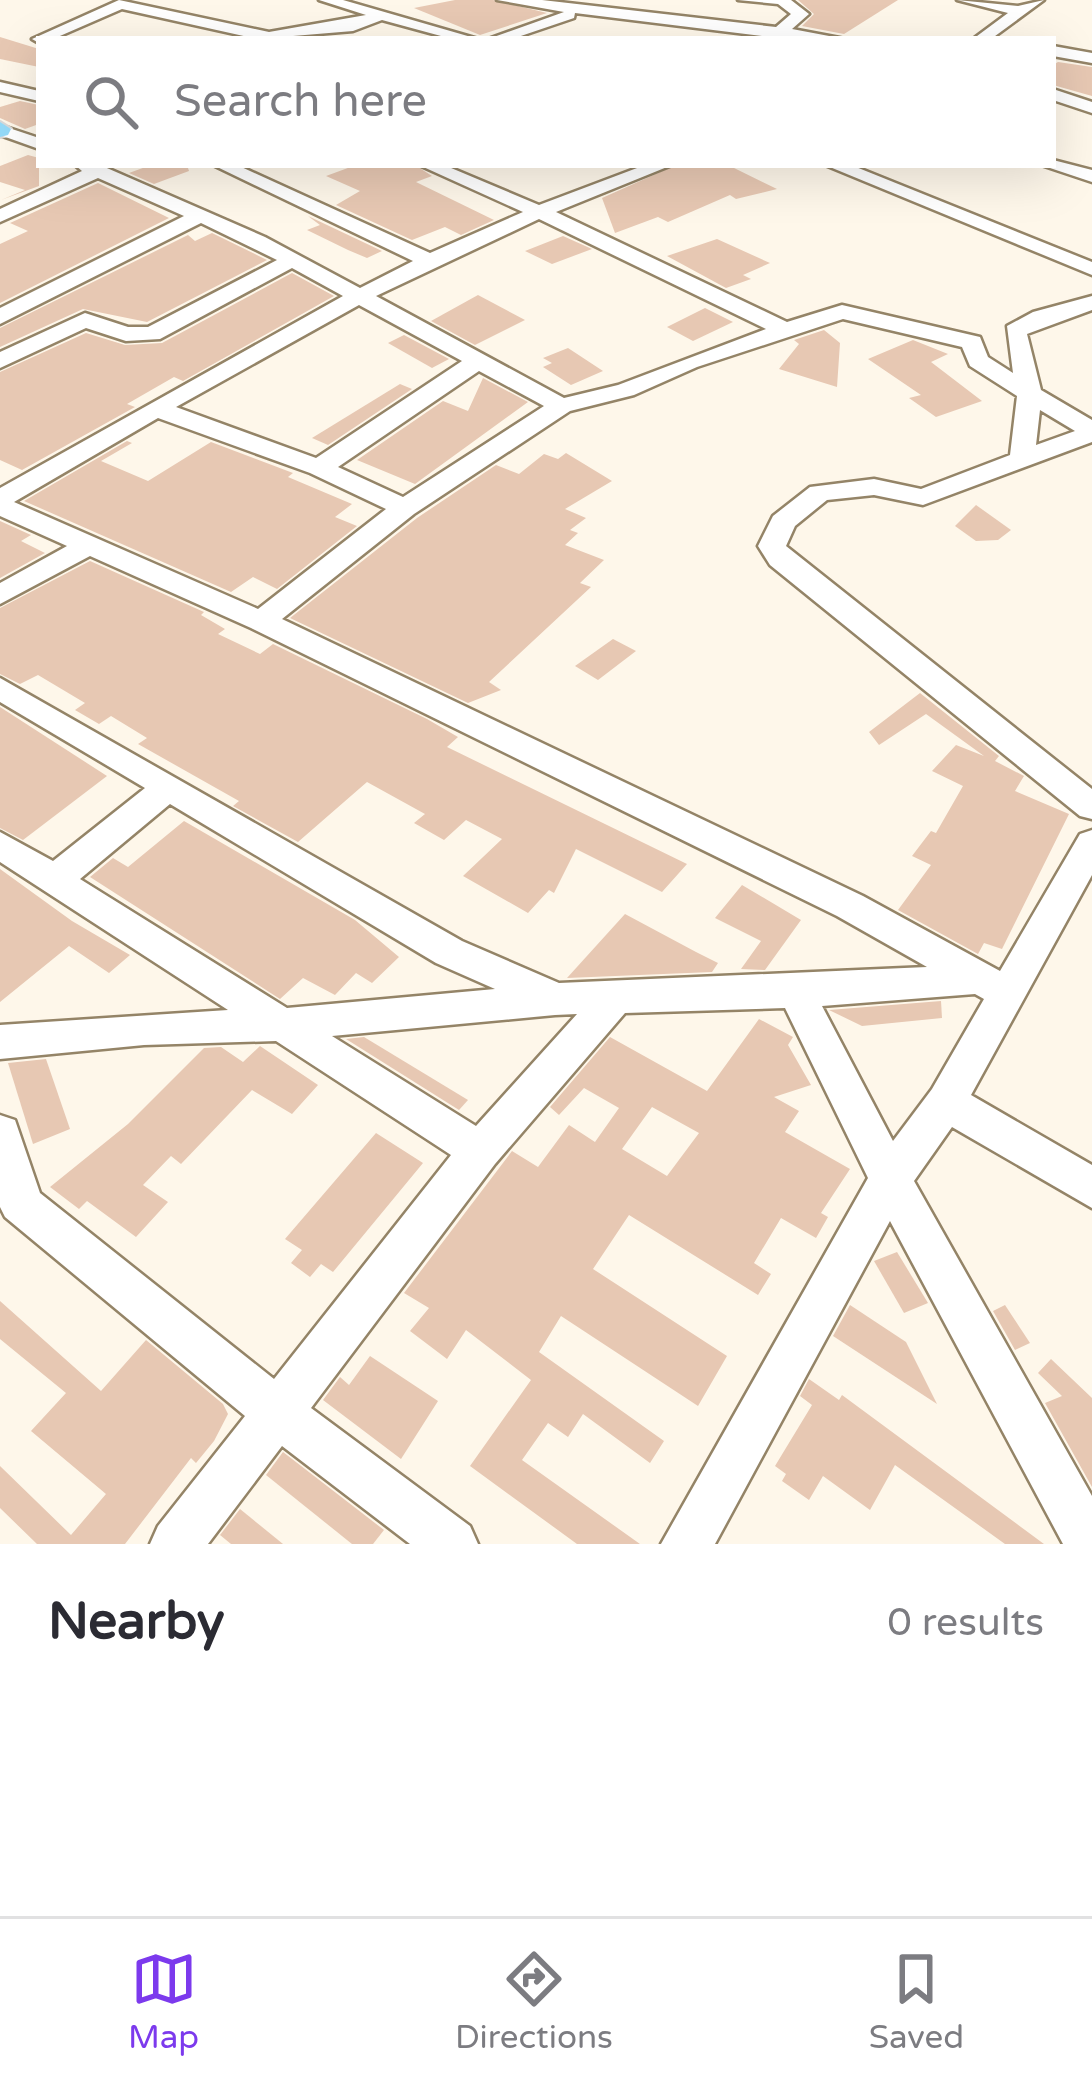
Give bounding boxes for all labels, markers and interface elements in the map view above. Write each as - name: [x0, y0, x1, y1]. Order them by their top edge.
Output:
- search box: [36, 36, 1056, 168]
- icon: search: [78, 69, 144, 135]
- text: Search here: [174, 75, 427, 129]
- text: Nearby: [48, 1591, 225, 1653]
- text: 0 results: [887, 1599, 1044, 1646]
- tab: Map: [128, 1946, 199, 2057]
- tab: Directions: [455, 1946, 613, 2057]
- tab: Saved: [869, 1946, 964, 2057]

